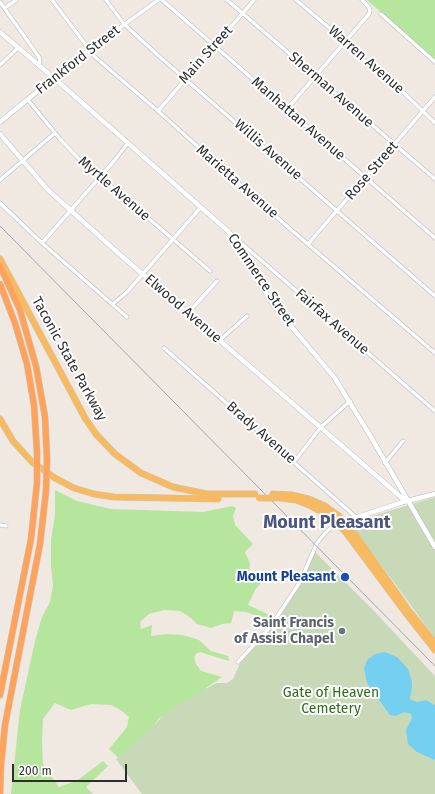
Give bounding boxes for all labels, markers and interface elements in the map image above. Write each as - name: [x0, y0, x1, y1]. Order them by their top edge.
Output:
- street label: Frankford Street: [33, 22, 123, 98]
- street label: Main Street: [176, 22, 236, 88]
- street label: Warren Avenue: [325, 22, 407, 98]
- street label: Sherman Avenue: [285, 49, 377, 131]
- street label: Manhattan Avenue: [248, 74, 348, 164]
- street label: Willis Avenue: [231, 116, 305, 184]
- street label: Rose Street: [342, 138, 402, 204]
- street label: Marietta Avenue: [193, 142, 281, 222]
- street label: Myrtle Avenue: [75, 153, 153, 225]
- street label: Commerce Street: [224, 231, 298, 329]
- street label: Elwood Avenue: [141, 271, 225, 347]
- street label: Fairfax Avenue: [292, 285, 372, 359]
- street label: Taconic State Parkway: [28, 294, 110, 424]
- street label: Brady Avenue: [223, 398, 299, 468]
- district label: Mount Pleasant: [263, 512, 391, 534]
- place label: Mount Pleasant: [237, 569, 336, 585]
- marker: Mount Pleasant: [339, 571, 351, 583]
- place label: Saint Francis of Assisi Chapel: [234, 615, 334, 648]
- marker: Saint Francis of Assisi Chapel: [337, 626, 347, 636]
- park label: Gate of Heaven Cemetery: [283, 685, 379, 718]
- scale bar: [14, 756, 129, 782]
- text: 200 m: [19, 764, 52, 778]

